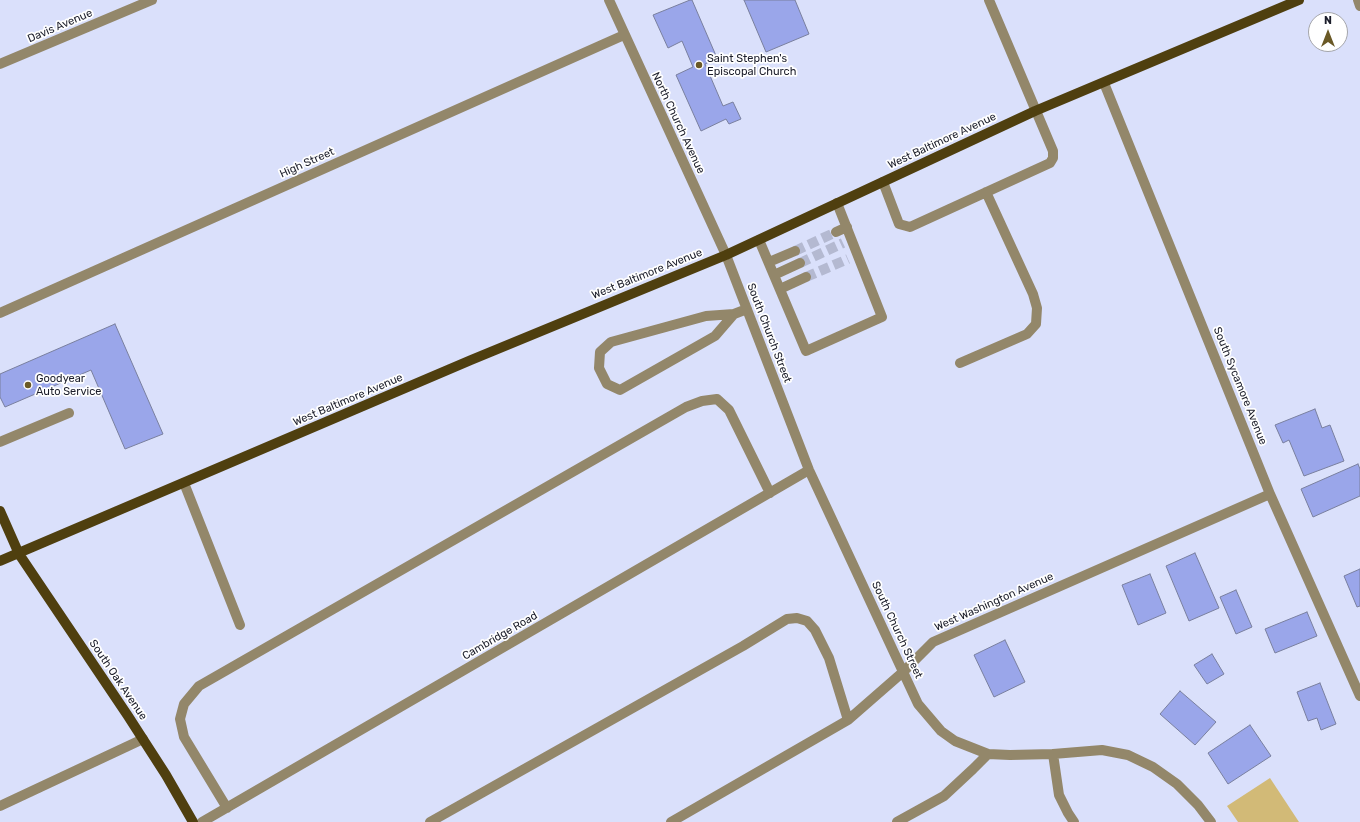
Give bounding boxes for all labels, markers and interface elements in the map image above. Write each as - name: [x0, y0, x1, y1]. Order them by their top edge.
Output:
- street label: Davis Avenue: [26, 6, 94, 46]
- north arrow: [1308, 12, 1348, 52]
- text: N: [1324, 14, 1332, 27]
- place label: Saint Stephen's Episcopal Church: [707, 52, 796, 78]
- marker: Saint Stephen's Episcopal Church: [694, 60, 704, 70]
- street label: North Church Avenue: [649, 70, 707, 176]
- street label: West Baltimore Avenue: [886, 110, 998, 172]
- street label: High Street: [278, 145, 336, 181]
- street label: West Baltimore Avenue: [590, 246, 704, 302]
- street label: South Church Street: [744, 281, 794, 385]
- street label: South Sycamore Avenue: [1210, 325, 1270, 447]
- street label: West Baltimore Avenue: [291, 371, 405, 429]
- place label: Goodyear Auto Service: [36, 372, 101, 398]
- marker: Goodyear Auto Service: [23, 380, 33, 390]
- street label: West Washington Avenue: [933, 570, 1055, 634]
- street label: South Church Street: [869, 579, 925, 681]
- street label: Cambridge Road: [460, 609, 540, 663]
- street label: South Oak Avenue: [86, 637, 150, 723]

